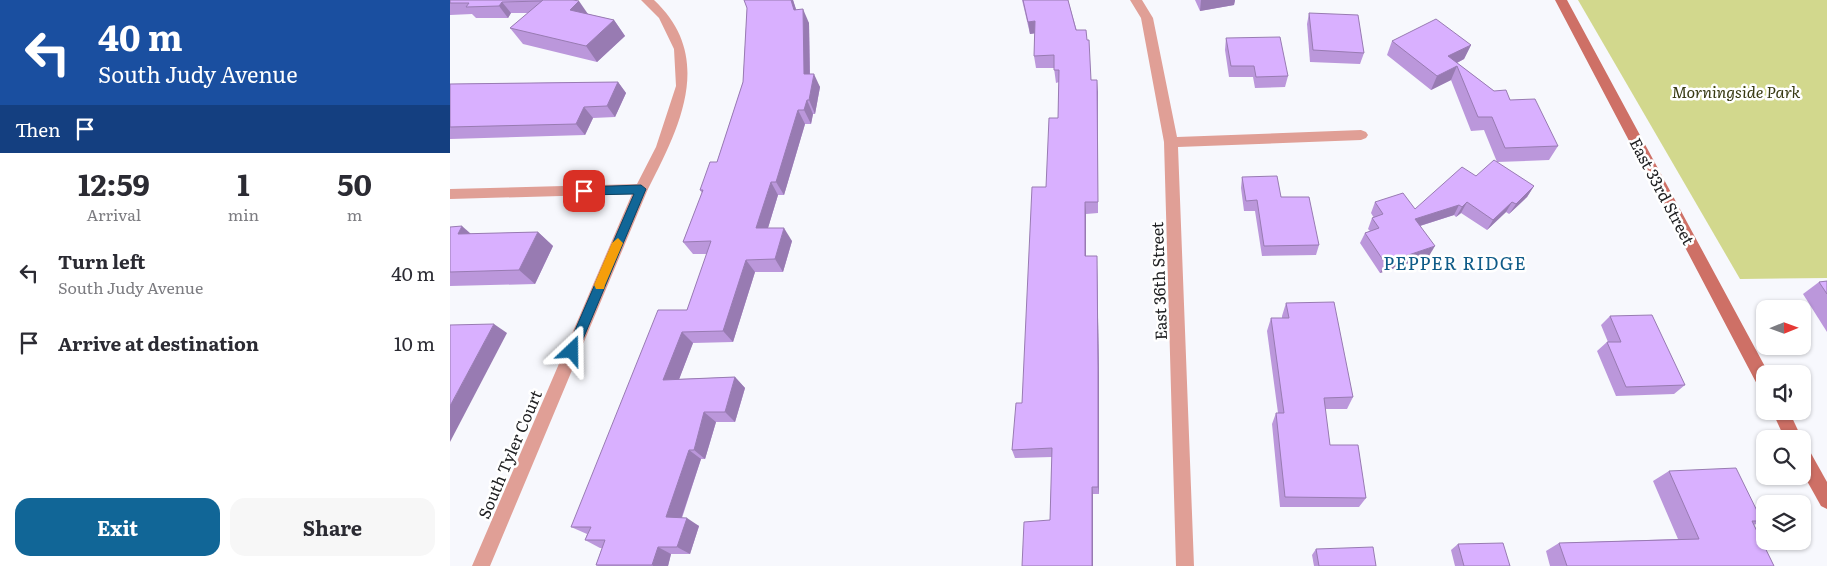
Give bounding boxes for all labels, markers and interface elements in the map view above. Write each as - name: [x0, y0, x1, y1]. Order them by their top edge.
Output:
- text: 40 m: [98, 10, 183, 62]
- icon: left: [15, 20, 80, 85]
- text: South Judy Avenue: [98, 57, 298, 90]
- park label: Morningside Park: [1672, 79, 1801, 103]
- text: Then: [15, 115, 61, 143]
- icon: arrive: [71, 115, 99, 143]
- street label: East 33rd Street: [1625, 133, 1702, 249]
- text: 12:59: [78, 161, 150, 205]
- text: 1: [237, 161, 250, 205]
- text: 50: [337, 161, 372, 205]
- pin: [563, 170, 605, 212]
- icon: arrive: [570, 177, 598, 205]
- text: Arrival: [87, 202, 141, 226]
- text: min: [228, 202, 259, 226]
- text: m: [347, 202, 362, 226]
- street label: East 36th Street: [1144, 221, 1172, 341]
- text: Turn left: [58, 247, 145, 275]
- district label: PEPPER RIDGE: [1383, 249, 1527, 276]
- icon: left: [15, 259, 43, 287]
- text: 40 m: [391, 259, 435, 287]
- text: South Judy Avenue: [58, 275, 203, 299]
- north arrow: [1756, 300, 1811, 355]
- map controls: [1756, 300, 1811, 550]
- position arrow: [545, 324, 597, 376]
- icon: arrive: [15, 329, 43, 357]
- text: Arrive at destination: [58, 329, 259, 357]
- text: 10 m: [394, 329, 435, 357]
- button: sound: [1756, 365, 1811, 420]
- street label: South Tyler Court: [471, 385, 547, 522]
- button: search: [1756, 430, 1811, 485]
- button: layers: [1756, 495, 1811, 550]
- button: Exit: [15, 498, 220, 556]
- button: Share: [230, 498, 435, 556]

